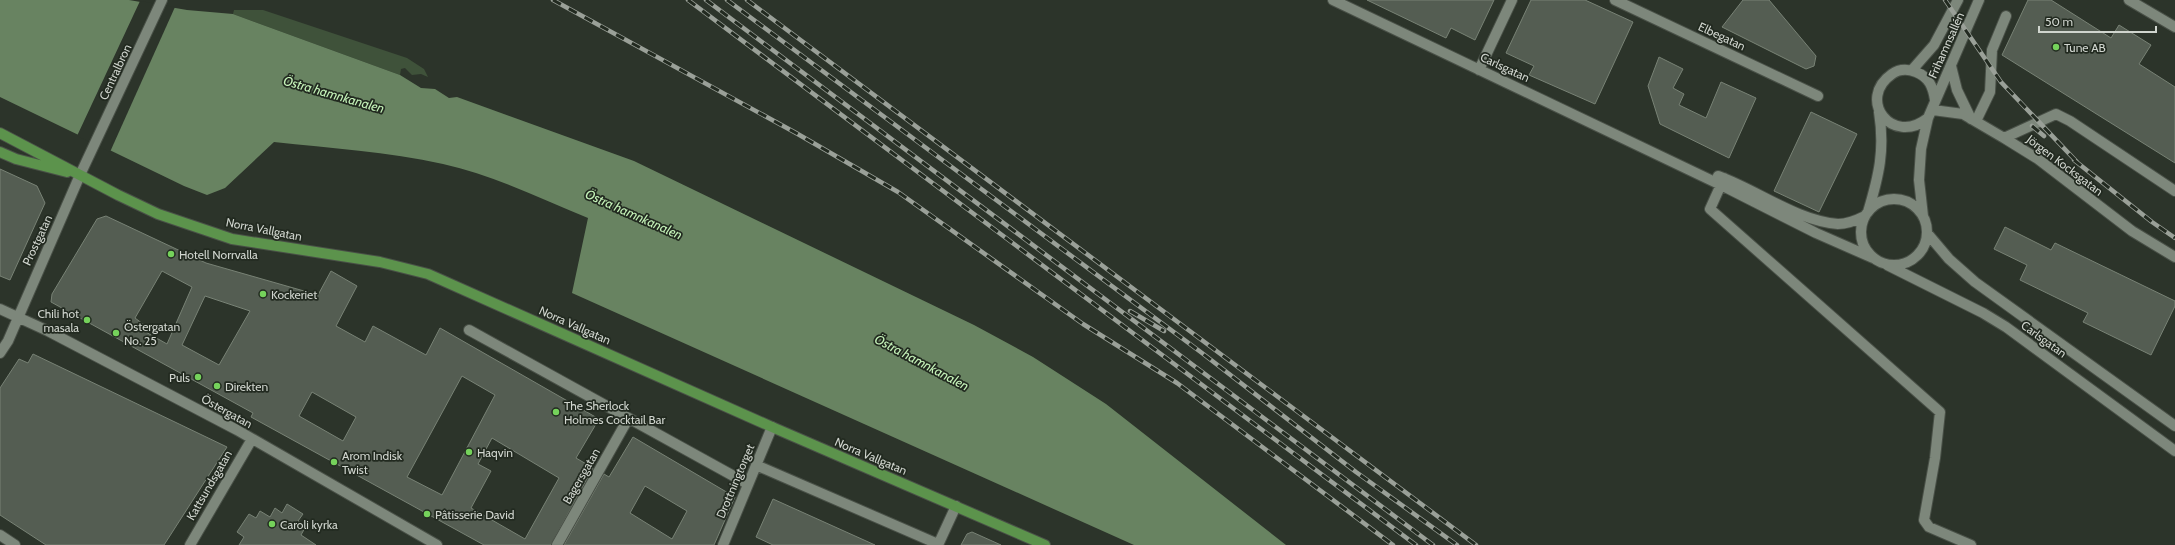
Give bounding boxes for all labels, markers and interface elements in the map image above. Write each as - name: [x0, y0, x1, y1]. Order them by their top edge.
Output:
- scale bar: [2039, 8, 2156, 34]
- street label: Frihamnsallén: [1925, 9, 1967, 80]
- text: 50 m: [2045, 14, 2073, 29]
- street label: Elbegatan: [1696, 19, 1748, 54]
- place label: Tune AB: [2064, 40, 2106, 55]
- street label: Centralbron: [96, 41, 135, 102]
- marker: Tune AB: [2051, 42, 2061, 52]
- street label: Carlsgatan: [1478, 49, 1532, 85]
- water label: Östra hamnkanalen: [282, 72, 386, 116]
- street label: Jörgen Kocksgatan: [2023, 131, 2106, 199]
- water label: Östra hamnkanalen: [583, 185, 685, 243]
- street label: Prostgatan: [19, 212, 55, 268]
- street label: Norra Vallgatan: [225, 214, 304, 244]
- place label: Hotell Norrvalla: [179, 247, 258, 262]
- marker: Hotell Norrvalla: [166, 249, 176, 259]
- place label: Kockeriet: [271, 287, 317, 302]
- marker: Kockeriet: [258, 289, 268, 299]
- street label: Norra Vallgatan: [537, 302, 614, 348]
- place label: Chili hot masala: [37, 306, 79, 335]
- marker: Chili hot masala: [82, 315, 92, 325]
- street label: Carlsgatan: [2018, 317, 2070, 361]
- place label: Östergatan No. 25: [124, 319, 180, 348]
- marker: Östergatan No. 25: [111, 328, 121, 338]
- water label: Östra hamnkanalen: [872, 330, 972, 394]
- place label: Puls: [169, 370, 190, 385]
- marker: Puls: [193, 372, 203, 382]
- place label: Direkten: [225, 379, 268, 394]
- marker: Direkten: [212, 381, 222, 391]
- street label: Östergatan: [199, 391, 255, 431]
- place label: The Sherlock Holmes Cocktail Bar: [564, 398, 666, 427]
- marker: The Sherlock Holmes Cocktail Bar: [551, 407, 561, 417]
- street label: Norra Vallgatan: [833, 434, 910, 478]
- street label: Drottningtorget: [713, 442, 757, 520]
- place label: Haqvin: [477, 445, 513, 460]
- street label: Bagersgatan: [559, 445, 603, 507]
- street label: Kattsundsgatan: [183, 447, 235, 523]
- marker: Haqvin: [464, 447, 474, 457]
- place label: Arom Indisk Twist: [342, 448, 403, 477]
- marker: Arom Indisk Twist: [329, 457, 339, 467]
- place label: Pâtisserie David: [435, 507, 514, 522]
- marker: Pâtisserie David: [422, 509, 432, 519]
- place label: Caroli kyrka: [280, 517, 338, 532]
- marker: Caroli kyrka: [267, 519, 277, 529]

